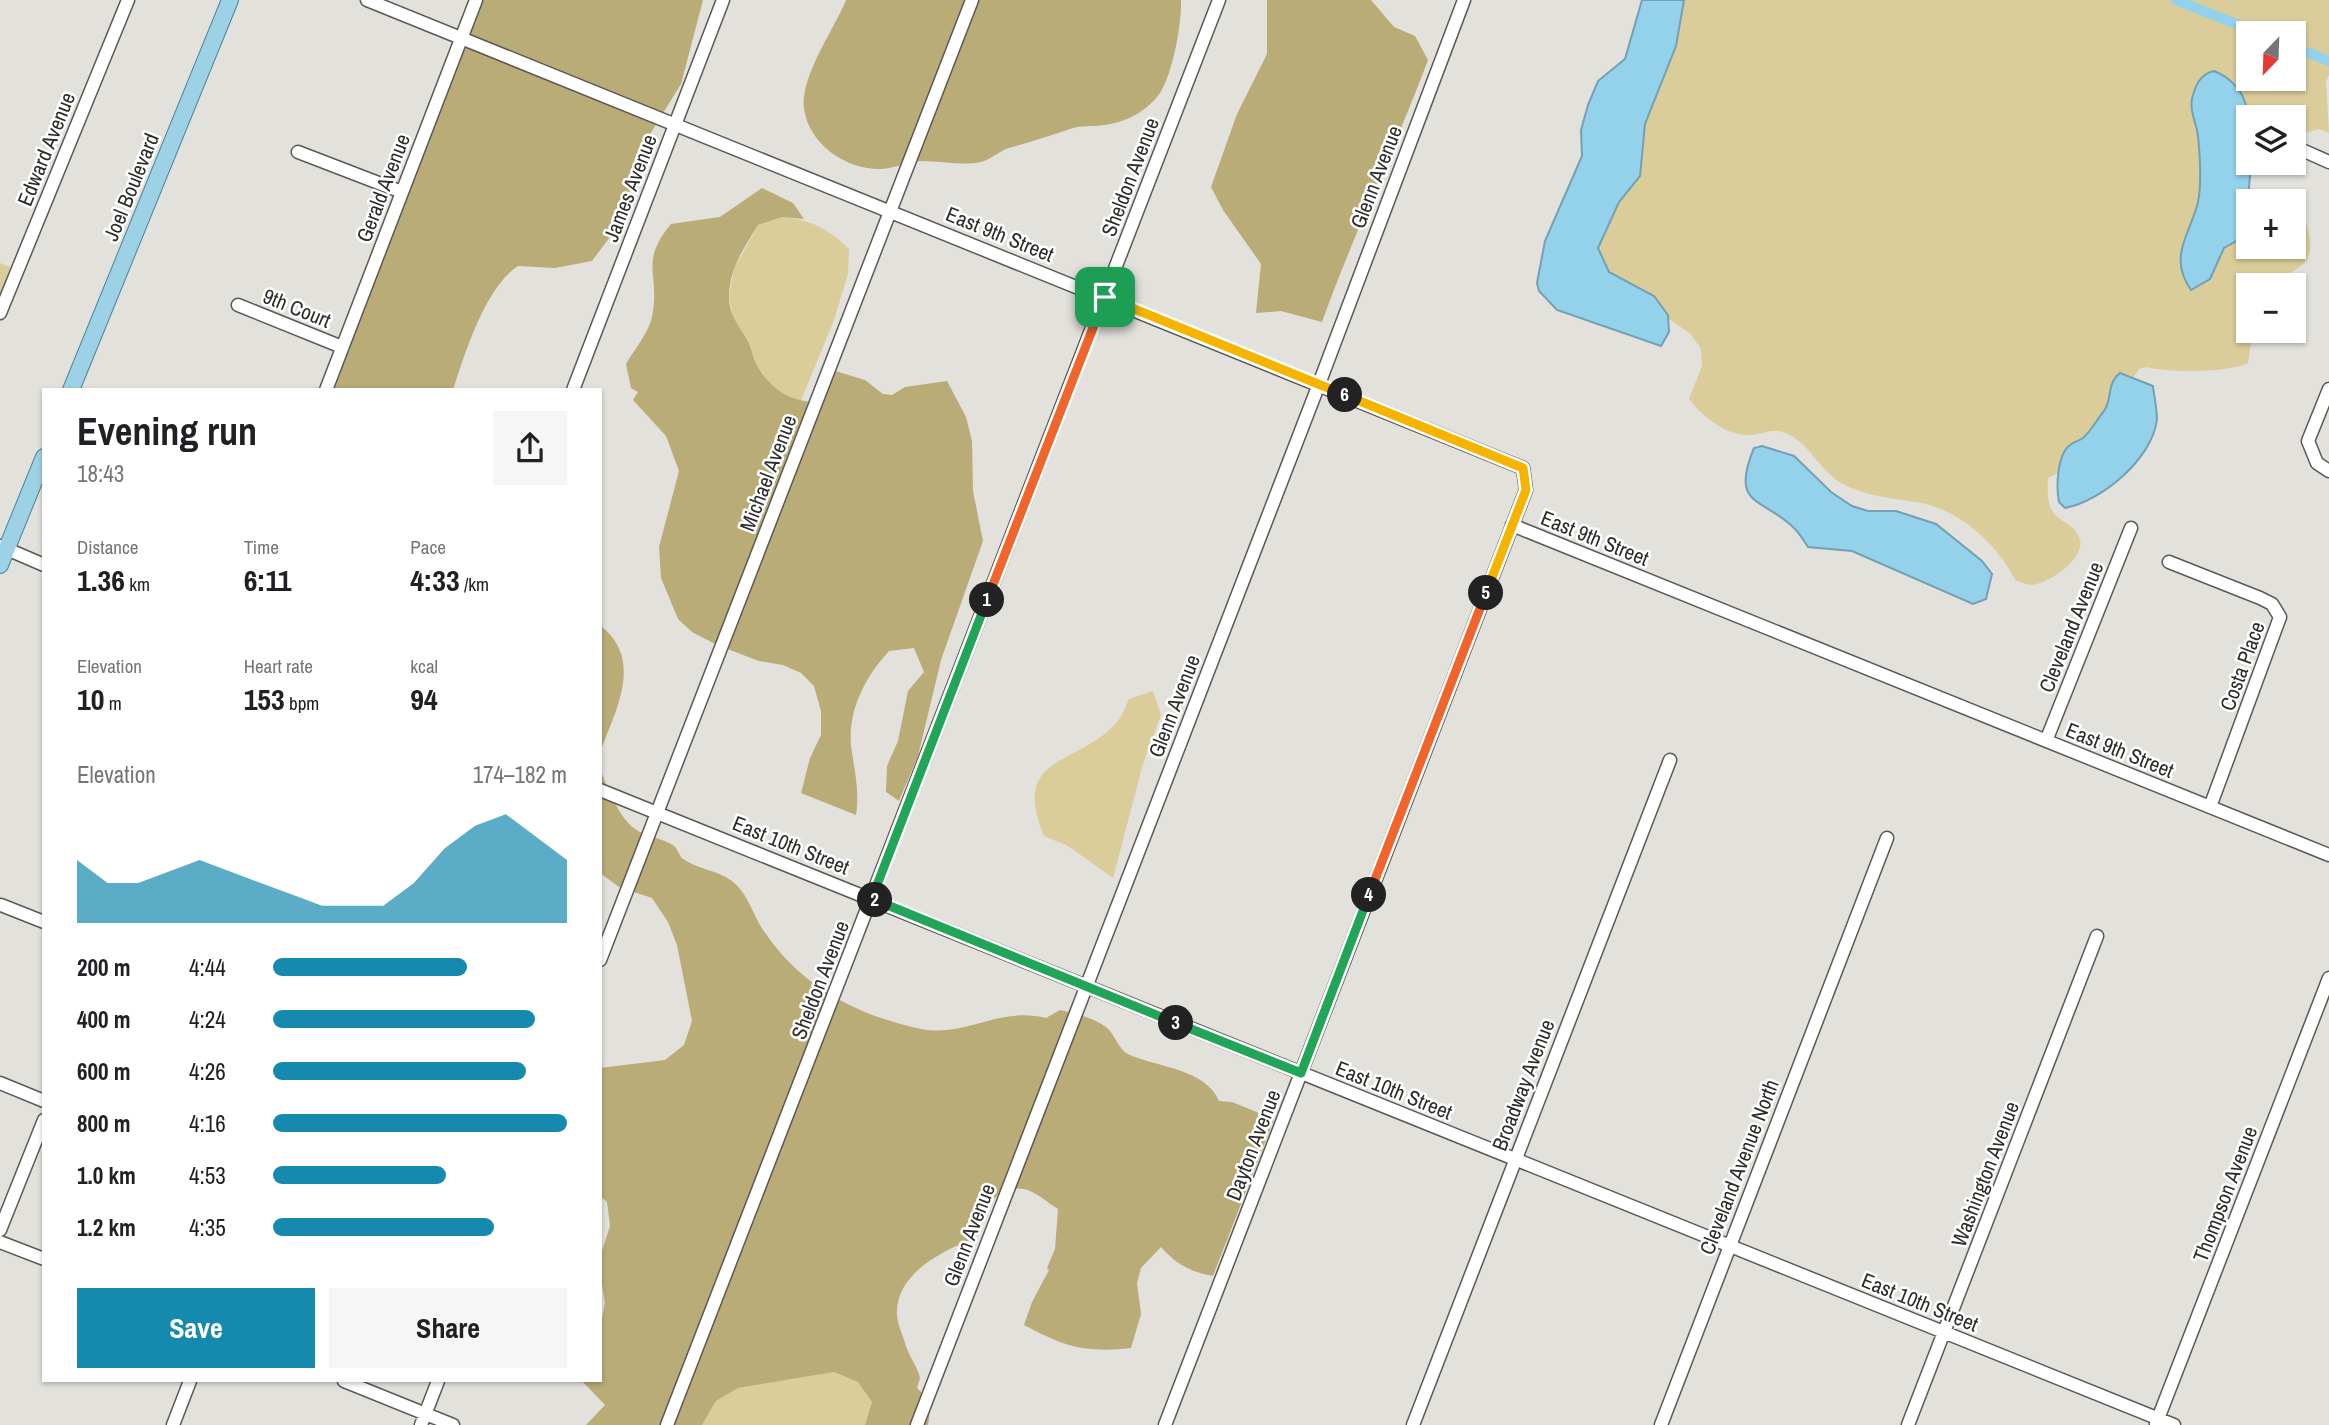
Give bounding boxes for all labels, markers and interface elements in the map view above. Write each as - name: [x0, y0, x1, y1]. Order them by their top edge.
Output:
- north arrow: [2236, 21, 2306, 91]
- map controls: [2236, 21, 2306, 343]
- street label: Edward Avenue: [10, 88, 82, 210]
- button: layers: [2236, 105, 2306, 175]
- street label: Sheldon Avenue: [1094, 113, 1166, 241]
- street label: Glenn Avenue: [1343, 121, 1409, 233]
- street label: Joel Boulevard: [96, 129, 166, 245]
- street label: Gerald Avenue: [349, 130, 417, 246]
- street label: James Avenue: [596, 130, 664, 246]
- button: +: [2236, 189, 2306, 259]
- street label: East 9th Street: [942, 199, 1058, 269]
- pin: [1075, 267, 1135, 327]
- button: −: [2236, 273, 2306, 343]
- icon: arrive: [1086, 278, 1124, 316]
- street label: 9th Court: [259, 281, 335, 335]
- pin: 6: [1328, 378, 1362, 412]
- text: 6: [1340, 381, 1349, 407]
- text: Evening run: [77, 406, 257, 457]
- button: share: [493, 411, 567, 485]
- street label: Michael Avenue: [733, 411, 803, 535]
- text: 18:43: [77, 458, 124, 489]
- street label: East 9th Street: [1537, 503, 1653, 573]
- text: Distance: [77, 534, 138, 560]
- text: Time: [244, 534, 279, 560]
- text: Pace: [410, 534, 446, 560]
- street label: Cleveland Avenue: [2032, 557, 2110, 697]
- text: 1.36: [77, 560, 125, 600]
- text: 6:11: [244, 560, 292, 600]
- text: 4:33: [410, 560, 460, 600]
- text: km: [125, 571, 150, 597]
- text: /km: [460, 571, 489, 597]
- pin: 5: [1468, 576, 1504, 610]
- text: 5: [1481, 579, 1490, 605]
- pin: 1: [970, 582, 1004, 618]
- text: 1: [982, 586, 991, 612]
- street label: Costa Place: [2212, 617, 2272, 715]
- street label: Glenn Avenue: [1141, 650, 1207, 762]
- text: Elevation: [77, 653, 142, 679]
- text: Heart rate: [244, 653, 313, 679]
- text: kcal: [410, 653, 438, 679]
- text: 10: [77, 679, 104, 719]
- text: 153: [244, 679, 285, 719]
- text: 94: [410, 679, 438, 719]
- text: m: [104, 690, 122, 716]
- text: bpm: [285, 690, 319, 716]
- street label: East 9th Street: [2062, 715, 2178, 785]
- text: Elevation: [77, 759, 156, 790]
- text: 174–182 m: [473, 759, 567, 790]
- street label: East 10th Street: [728, 808, 854, 882]
- pin: 4: [1352, 878, 1386, 912]
- text: 4: [1364, 881, 1373, 907]
- pin: 2: [858, 883, 892, 918]
- text: 2: [870, 886, 879, 912]
- street label: Sheldon Avenue: [784, 916, 856, 1044]
- text: 200 m: [77, 952, 130, 983]
- text: 4:44: [189, 952, 226, 983]
- text: 400 m: [77, 1004, 130, 1035]
- text: 4:24: [189, 1004, 226, 1035]
- pin: 3: [1158, 1006, 1194, 1040]
- text: 3: [1171, 1009, 1180, 1035]
- street label: Broadway Avenue: [1485, 1015, 1561, 1155]
- street label: East 10th Street: [1331, 1053, 1457, 1127]
- text: 600 m: [77, 1056, 130, 1087]
- text: 4:26: [189, 1056, 226, 1087]
- street label: Cleveland Avenue North: [1692, 1075, 1786, 1259]
- street label: Dayton Avenue: [1219, 1085, 1287, 1205]
- street label: Washington Avenue: [1944, 1097, 2026, 1251]
- text: 800 m: [77, 1108, 130, 1139]
- text: 4:16: [189, 1108, 226, 1139]
- street label: Thompson Avenue: [2186, 1122, 2264, 1266]
- text: 1.0 km: [77, 1160, 136, 1191]
- text: 4:53: [189, 1160, 226, 1191]
- street label: Glenn Avenue: [936, 1179, 1002, 1291]
- text: 1.2 km: [77, 1212, 136, 1243]
- text: 4:35: [189, 1212, 226, 1243]
- street label: East 10th Street: [1857, 1265, 1983, 1339]
- button: Save: [77, 1288, 315, 1368]
- button: Share: [329, 1288, 567, 1368]

